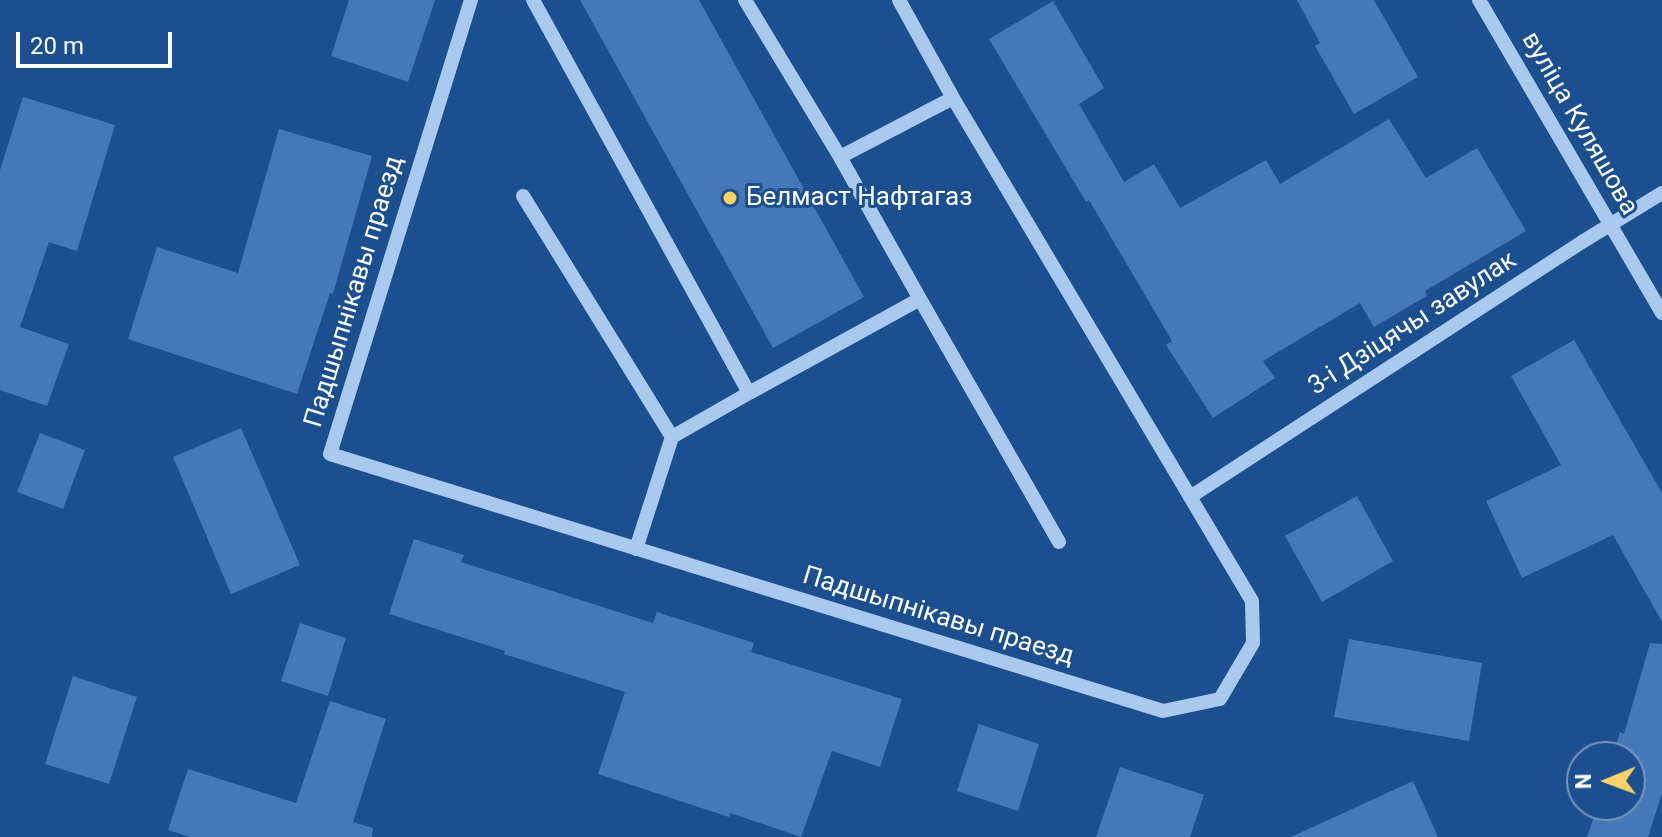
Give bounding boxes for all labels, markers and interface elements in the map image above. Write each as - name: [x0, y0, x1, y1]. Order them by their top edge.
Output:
- scale bar: [20, 16, 176, 66]
- street label: вуліца Куляшова: [1514, 27, 1644, 221]
- text: 20 m: [30, 32, 84, 60]
- street label: Падшыпнікавы праезд: [299, 153, 411, 431]
- place label: Белмаст Нафтагаз: [746, 182, 972, 214]
- marker: Белмаст Нафтагаз: [721, 189, 739, 207]
- street label: 3-і Дзіцячы завулак: [1303, 245, 1523, 403]
- street label: Падшыпнікавы праезд: [799, 561, 1077, 673]
- north arrow: [1566, 741, 1646, 821]
- text: N: [1571, 773, 1596, 789]

